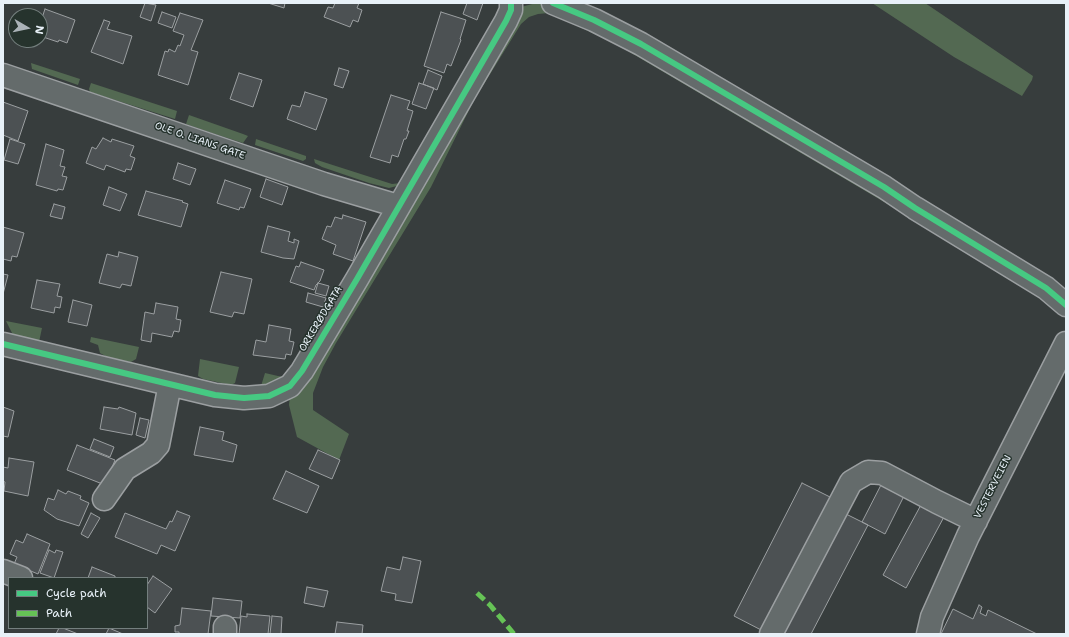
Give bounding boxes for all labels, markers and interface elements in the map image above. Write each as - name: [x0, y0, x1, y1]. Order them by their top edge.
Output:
- north arrow: [8, 8, 48, 48]
- text: N: [31, 24, 47, 35]
- street label: OLE O. LIANS GATE: [153, 120, 247, 162]
- street label: ORKERØDGATA: [297, 284, 345, 354]
- street label: VESTERVEIEN: [972, 453, 1014, 521]
- legend: [8, 577, 148, 629]
- text: Cycle path: [46, 585, 107, 601]
- text: Path: [46, 605, 72, 621]

